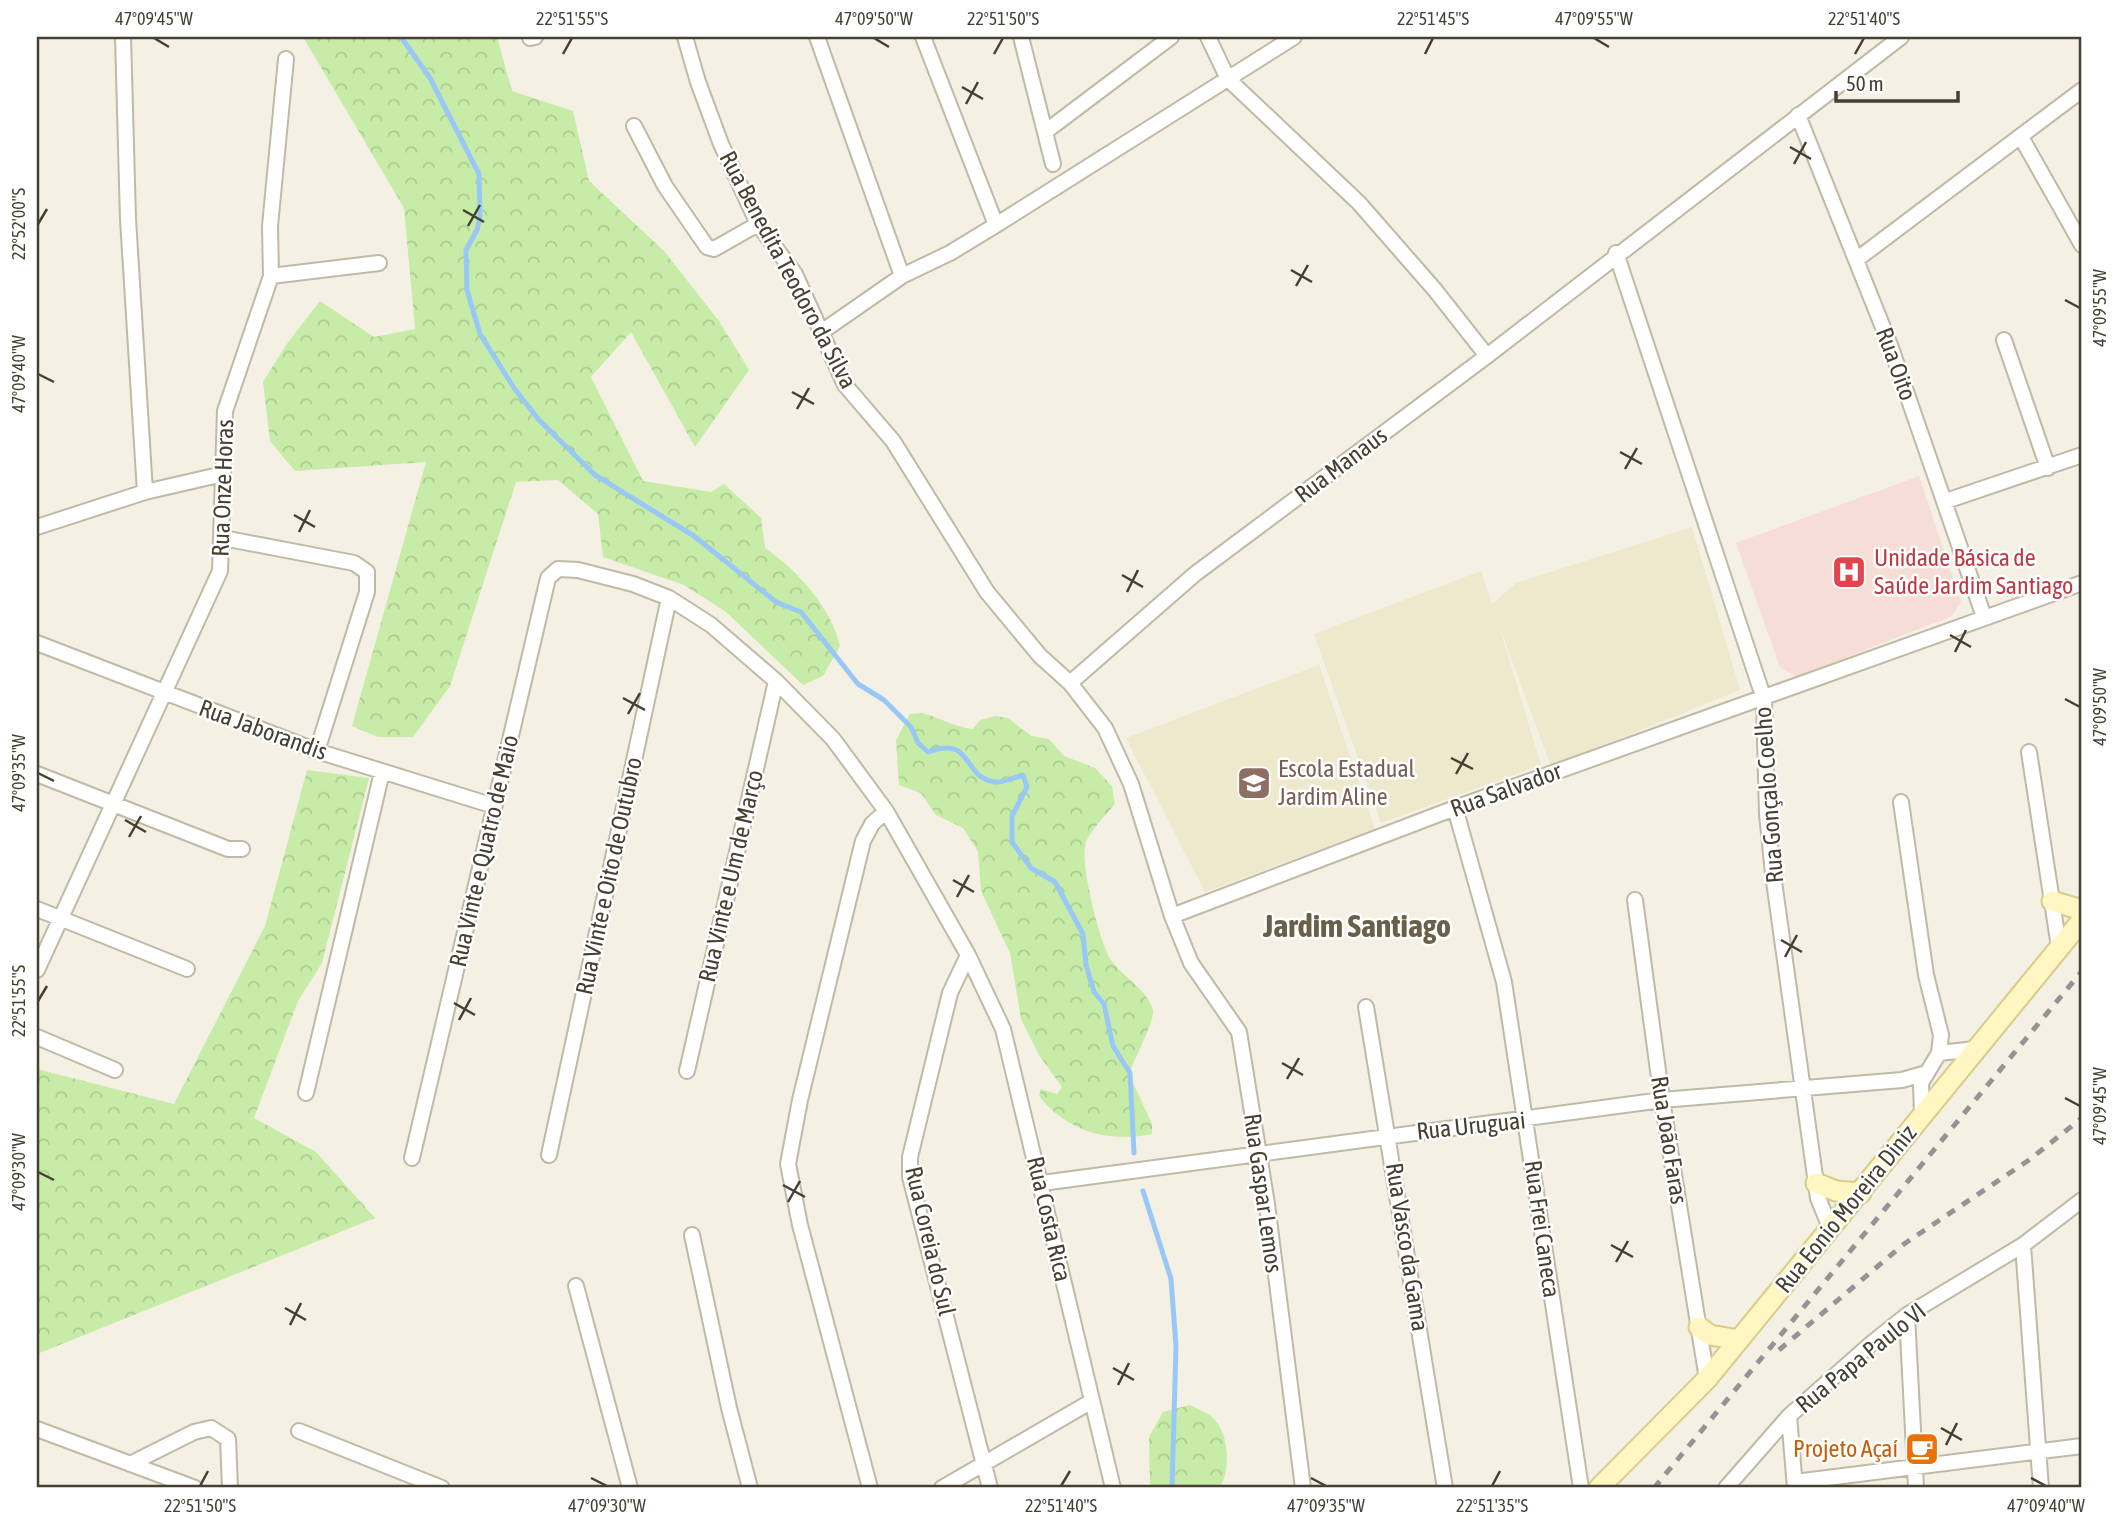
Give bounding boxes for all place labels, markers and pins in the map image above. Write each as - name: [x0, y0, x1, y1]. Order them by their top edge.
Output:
- place label: Unidade Básica de Saúde Jardim Santiago: [1874, 544, 2073, 599]
- hospital icon: Unidade Básica de Saúde Jardim Santiago: [1830, 553, 1868, 591]
- place label: Escola Estadual Jardim Aline: [1278, 755, 1416, 810]
- school or university icon: Escola Estadual Jardim Aline: [1235, 764, 1273, 802]
- cafe icon: Projeto Açaí: [1903, 1430, 1941, 1468]
- place label: Projeto Açaí: [1793, 1435, 1898, 1462]

